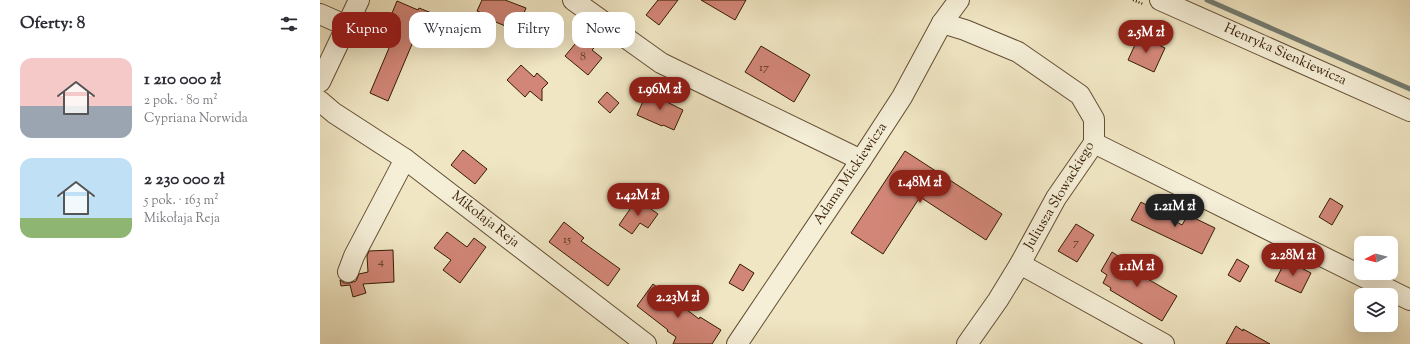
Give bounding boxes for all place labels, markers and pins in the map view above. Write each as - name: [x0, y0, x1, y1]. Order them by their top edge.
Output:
- pin: 2.5M zł: [1109, 20, 1183, 54]
- pin: 1.96M zł: [619, 77, 701, 111]
- pin: 1.48M zł: [879, 170, 961, 204]
- pin: 1.42M zł: [597, 183, 679, 217]
- pin: 1.21M zł: [1134, 194, 1216, 228]
- pin: 2.28M zł: [1252, 243, 1334, 277]
- pin: 1.1M zł: [1100, 254, 1174, 288]
- pin: 2.23M zł: [637, 285, 719, 319]

